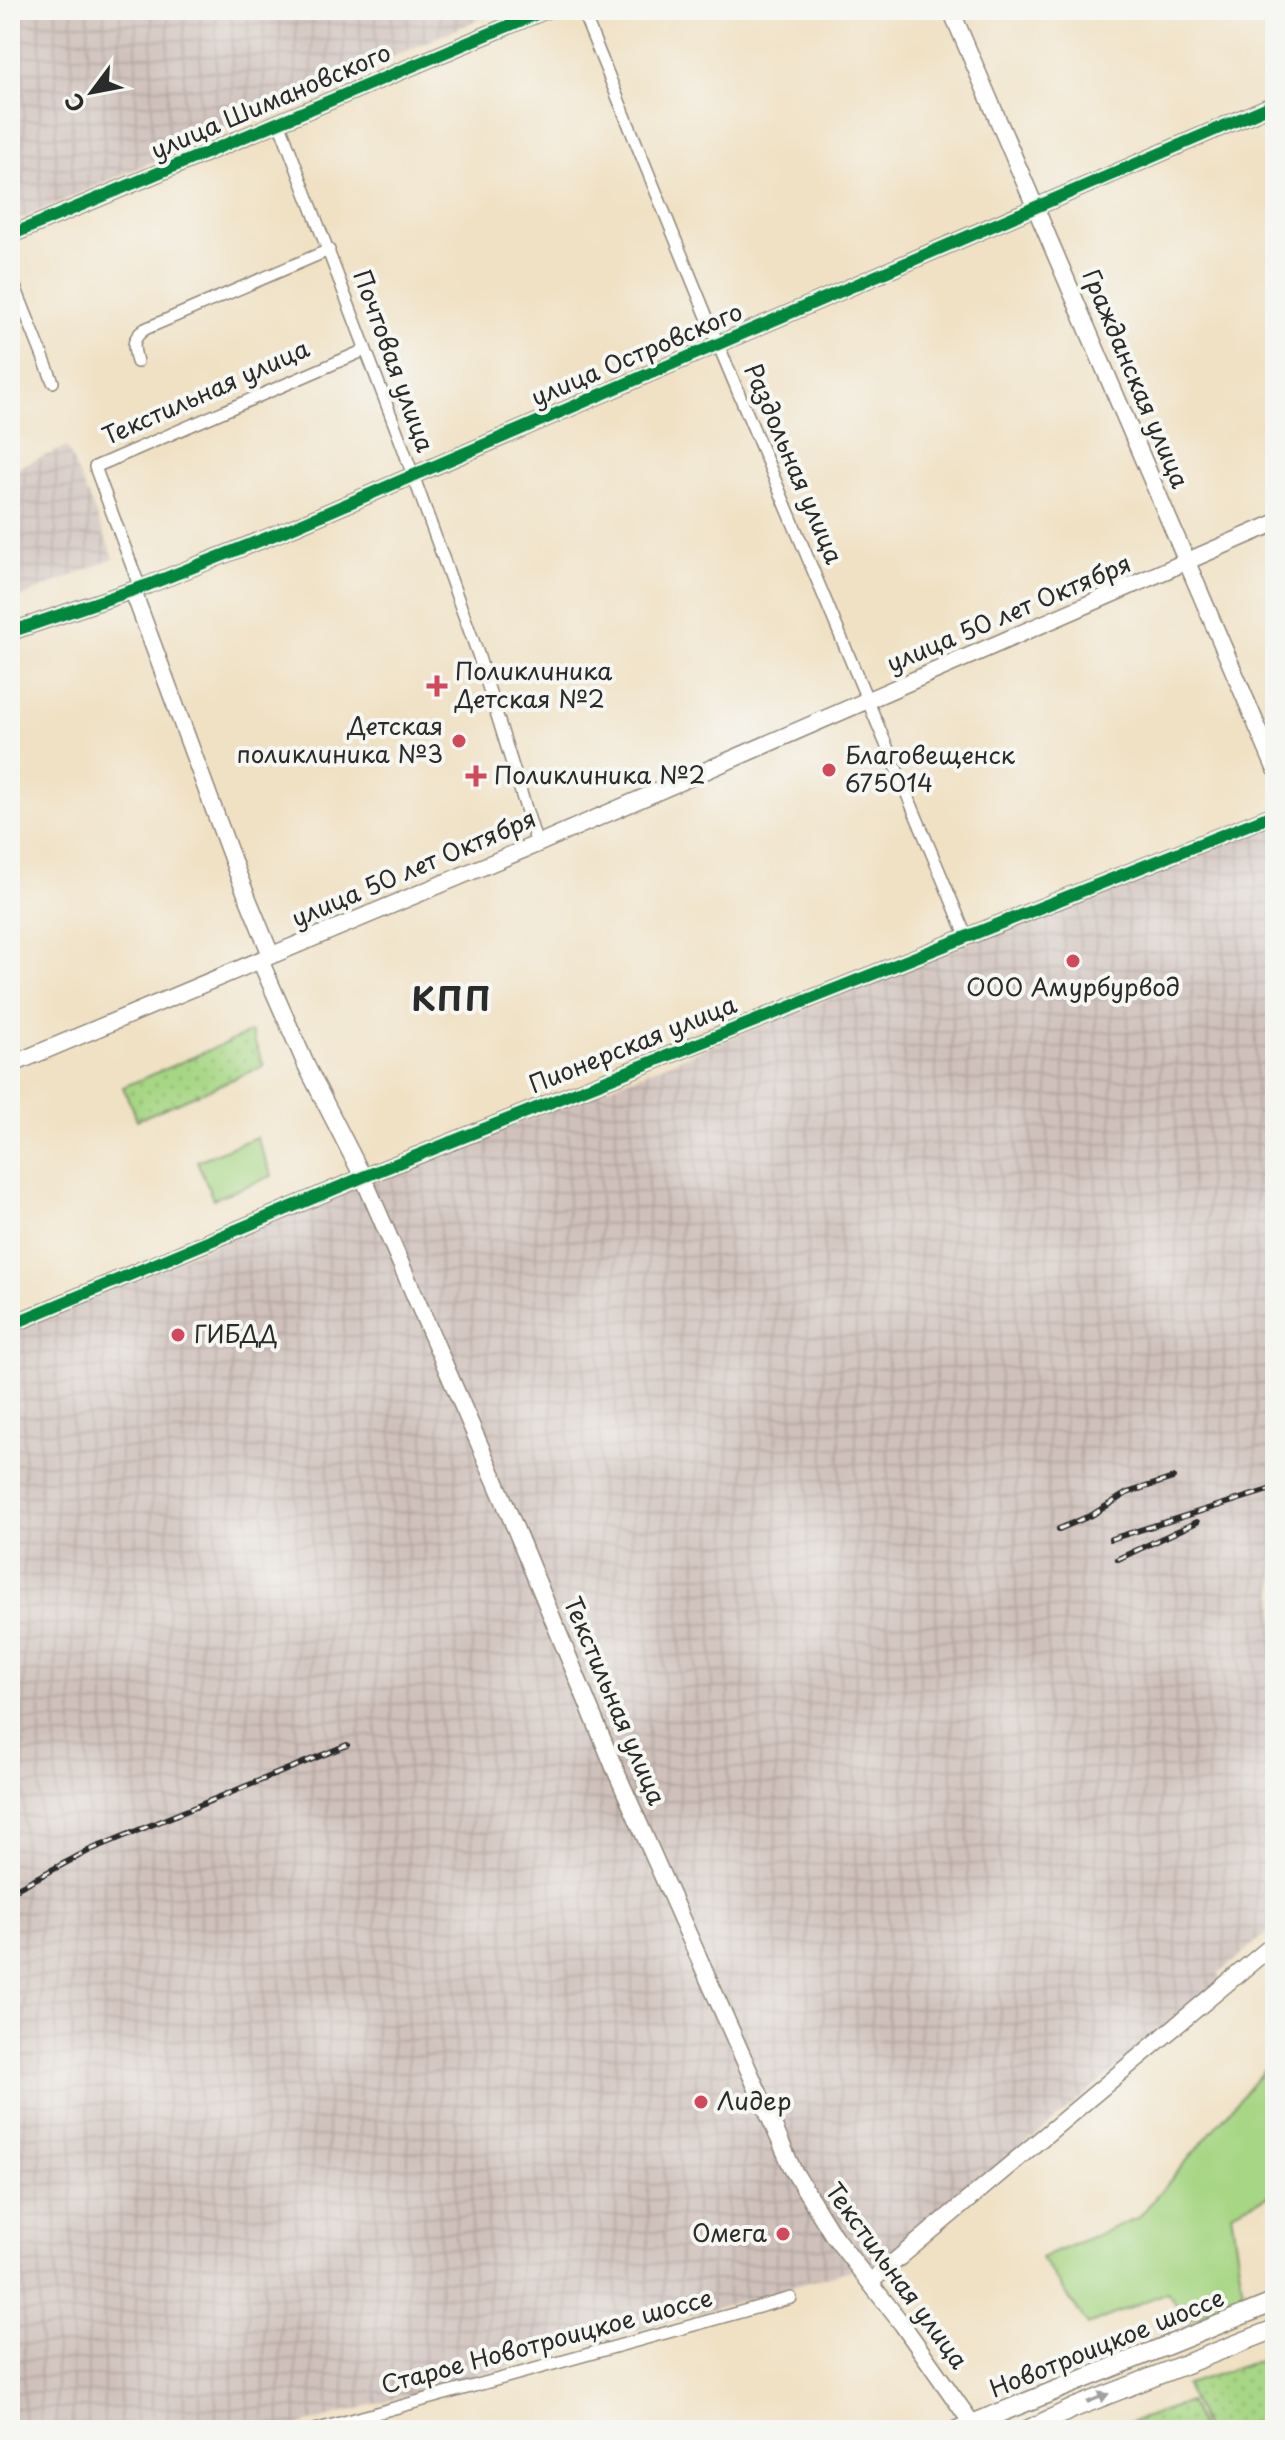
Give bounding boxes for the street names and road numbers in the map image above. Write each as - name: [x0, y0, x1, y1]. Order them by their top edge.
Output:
- street label: улица Шимановского: [145, 33, 396, 167]
- street label: Гражданская улица: [1074, 263, 1199, 493]
- street label: Почтовая улица: [345, 264, 445, 457]
- street label: улица Островского: [525, 292, 748, 414]
- street label: Текстильная улица: [96, 329, 314, 453]
- street label: Раздольная улица: [736, 358, 853, 569]
- street label: улица 50 лет Октября: [880, 544, 1136, 680]
- street label: улица 50 лет Октября: [285, 799, 541, 935]
- street label: Пионерская улица: [523, 985, 741, 1101]
- street label: Текстильная улица: [556, 1590, 676, 1810]
- street label: Текстильная улица: [817, 2174, 978, 2376]
- street label: Старое Новотроицкое шоссе: [377, 2278, 716, 2402]
- street label: Новотроицкое шоссе: [984, 2279, 1229, 2406]

